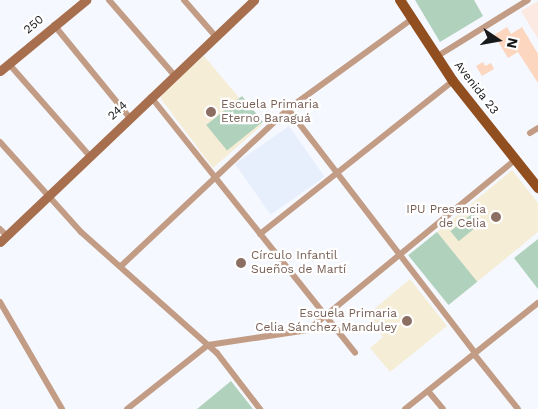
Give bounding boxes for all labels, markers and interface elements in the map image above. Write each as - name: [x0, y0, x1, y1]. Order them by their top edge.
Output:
- street label: 250: [21, 13, 47, 37]
- north arrow: [473, 15, 523, 65]
- text: N: [504, 36, 522, 50]
- street label: Avenida 23: [451, 58, 501, 118]
- place label: Escuela Primaria Eterno Baraguá: [221, 98, 319, 126]
- street label: 244: [105, 99, 131, 123]
- marker: Escuela Primaria Eterno Baraguá: [205, 106, 217, 118]
- place label: IPU Presencia de Celia: [406, 203, 486, 231]
- marker: IPU Presencia de Celia: [490, 211, 502, 223]
- place label: Círculo Infantil Sueños de Martí: [251, 249, 346, 277]
- marker: Círculo Infantil Sueños de Martí: [235, 257, 247, 269]
- place label: Escuela Primaria Celia Sánchez Manduley: [255, 307, 397, 335]
- marker: Escuela Primaria Celia Sánchez Manduley: [401, 315, 413, 327]

